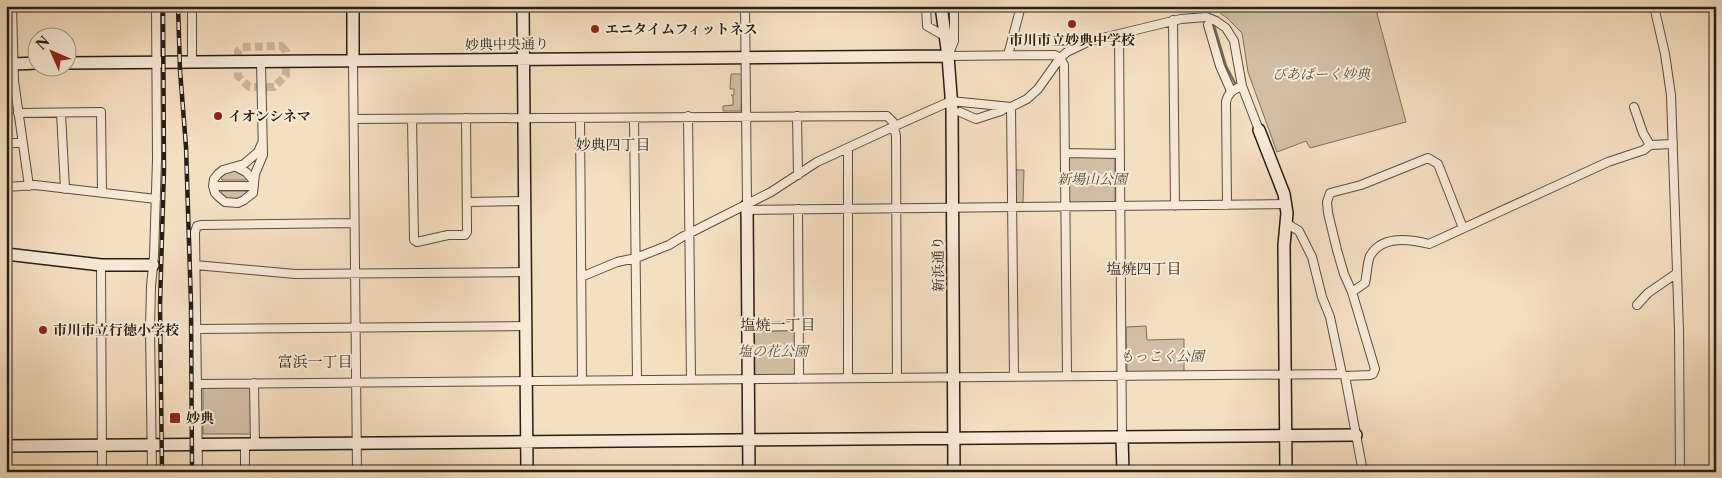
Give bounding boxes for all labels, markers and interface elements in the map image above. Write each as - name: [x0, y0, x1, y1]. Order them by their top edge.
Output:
- marker: 市川市立妙典中学校: [1066, 18, 1078, 30]
- place label: エニタイムフィットネス: [605, 20, 757, 38]
- marker: エニタイムフィットネス: [589, 23, 601, 35]
- north arrow: [28, 28, 78, 78]
- place label: 市川市立妙典中学校: [1009, 31, 1135, 49]
- text: N: [32, 32, 53, 53]
- street label: 妙典中央通り: [465, 34, 549, 54]
- park label: ぴあぱーく妙典: [1272, 65, 1371, 83]
- place label: イオンシネマ: [228, 107, 311, 125]
- marker: イオンシネマ: [212, 110, 224, 122]
- district label: 妙典四丁目: [575, 135, 651, 154]
- park label: 新場山公園: [1057, 170, 1129, 188]
- street label: 新浜通り: [929, 236, 947, 292]
- district label: 塩焼四丁目: [1106, 259, 1182, 278]
- district label: 塩焼一丁目: [740, 315, 816, 334]
- place label: 市川市立行徳小学校: [53, 321, 179, 339]
- marker: 市川市立行徳小学校: [37, 324, 49, 336]
- park label: 塩の花公園: [738, 342, 810, 360]
- park label: もっこく公園: [1120, 347, 1206, 365]
- district label: 富浜一丁目: [277, 352, 353, 371]
- place label: 妙典: [186, 409, 214, 427]
- marker: 妙典: [168, 411, 182, 425]

